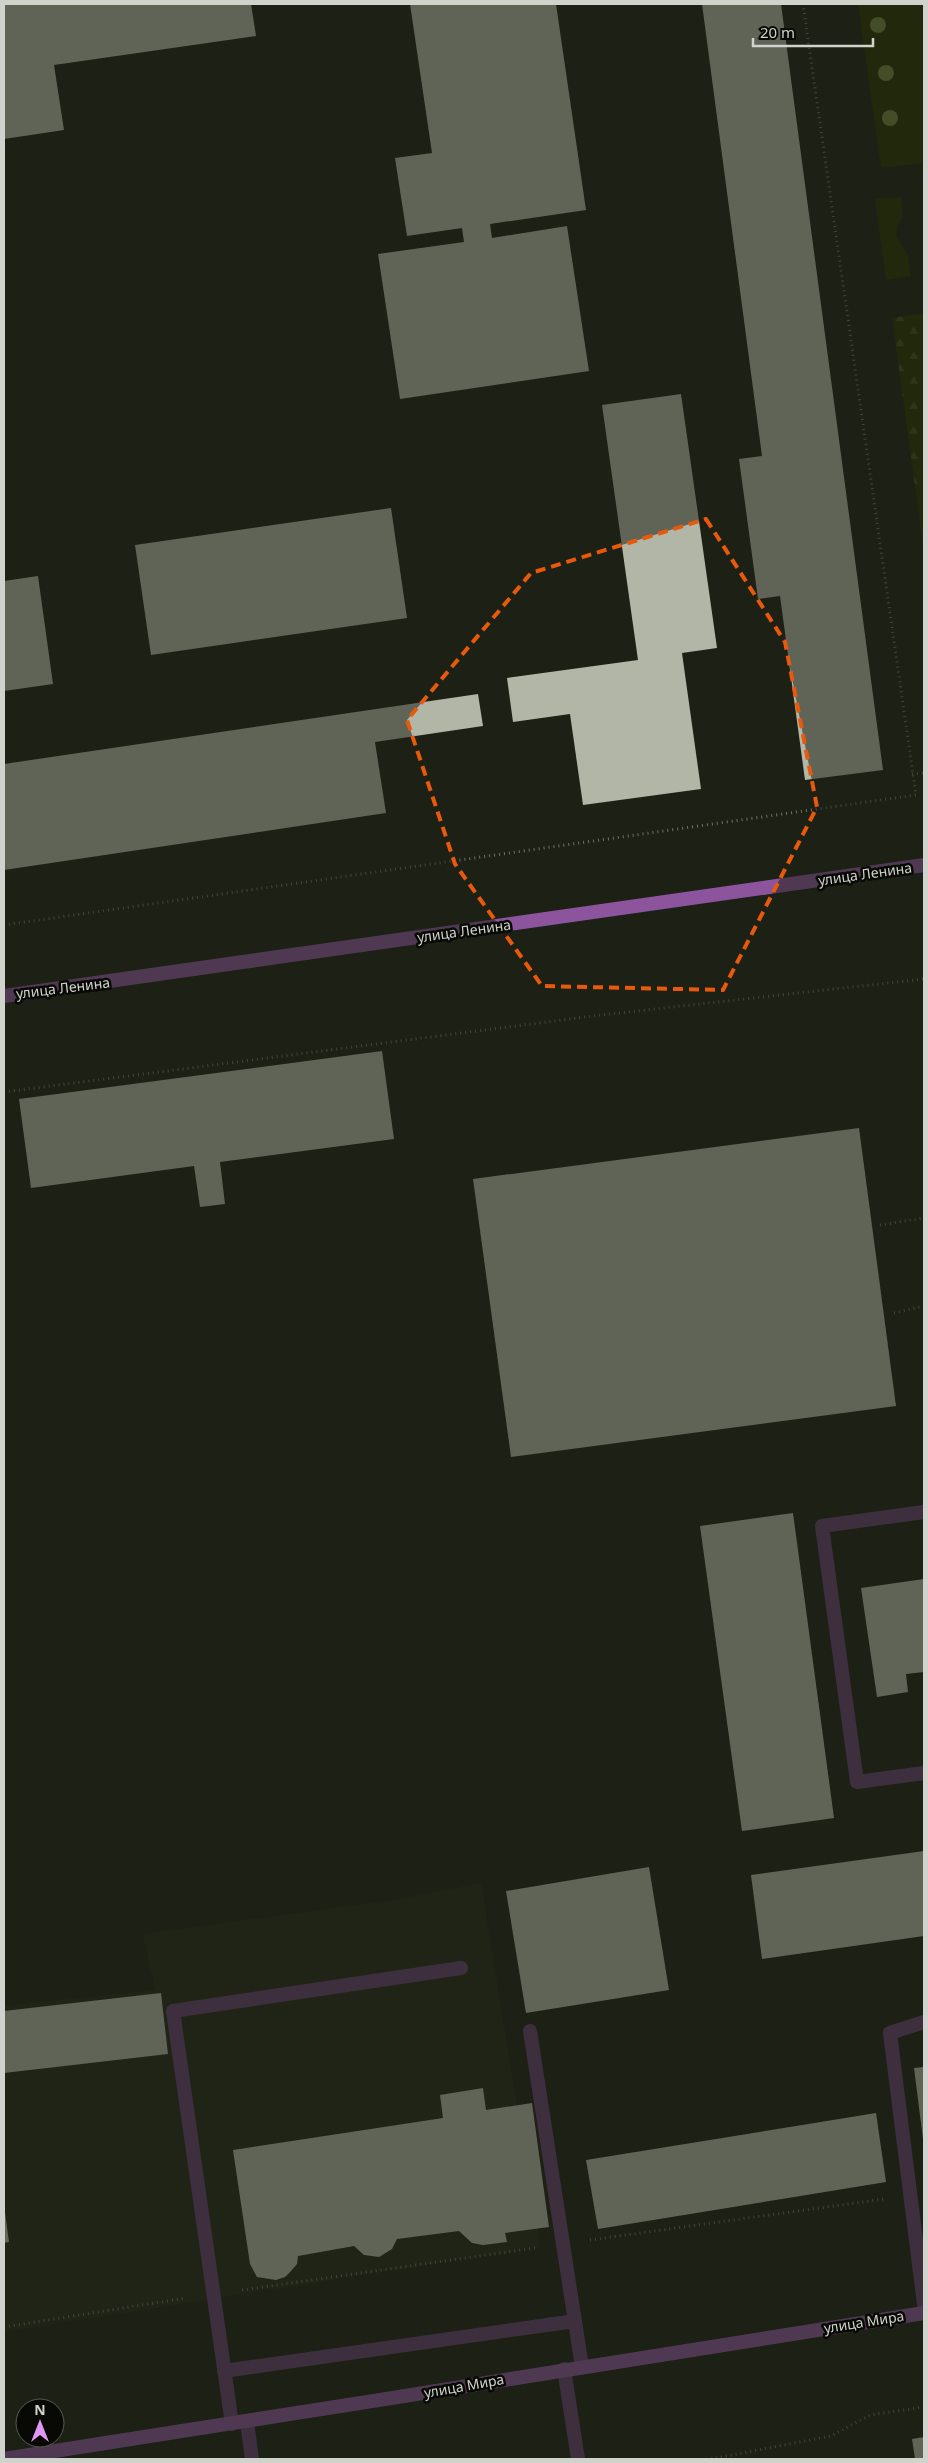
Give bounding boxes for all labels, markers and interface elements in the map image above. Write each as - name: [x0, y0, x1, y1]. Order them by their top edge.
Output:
- scale bar: [753, 15, 873, 47]
- text: 20 m: [760, 22, 795, 42]
- street label: улица Ленина: [817, 858, 913, 889]
- street label: улица Ленина: [416, 915, 512, 946]
- street label: улица Ленина: [15, 972, 111, 1003]
- street label: улица Мира: [822, 2306, 905, 2337]
- street label: улица Мира: [422, 2369, 505, 2402]
- north arrow: [15, 2398, 65, 2448]
- text: N: [34, 2400, 46, 2419]

